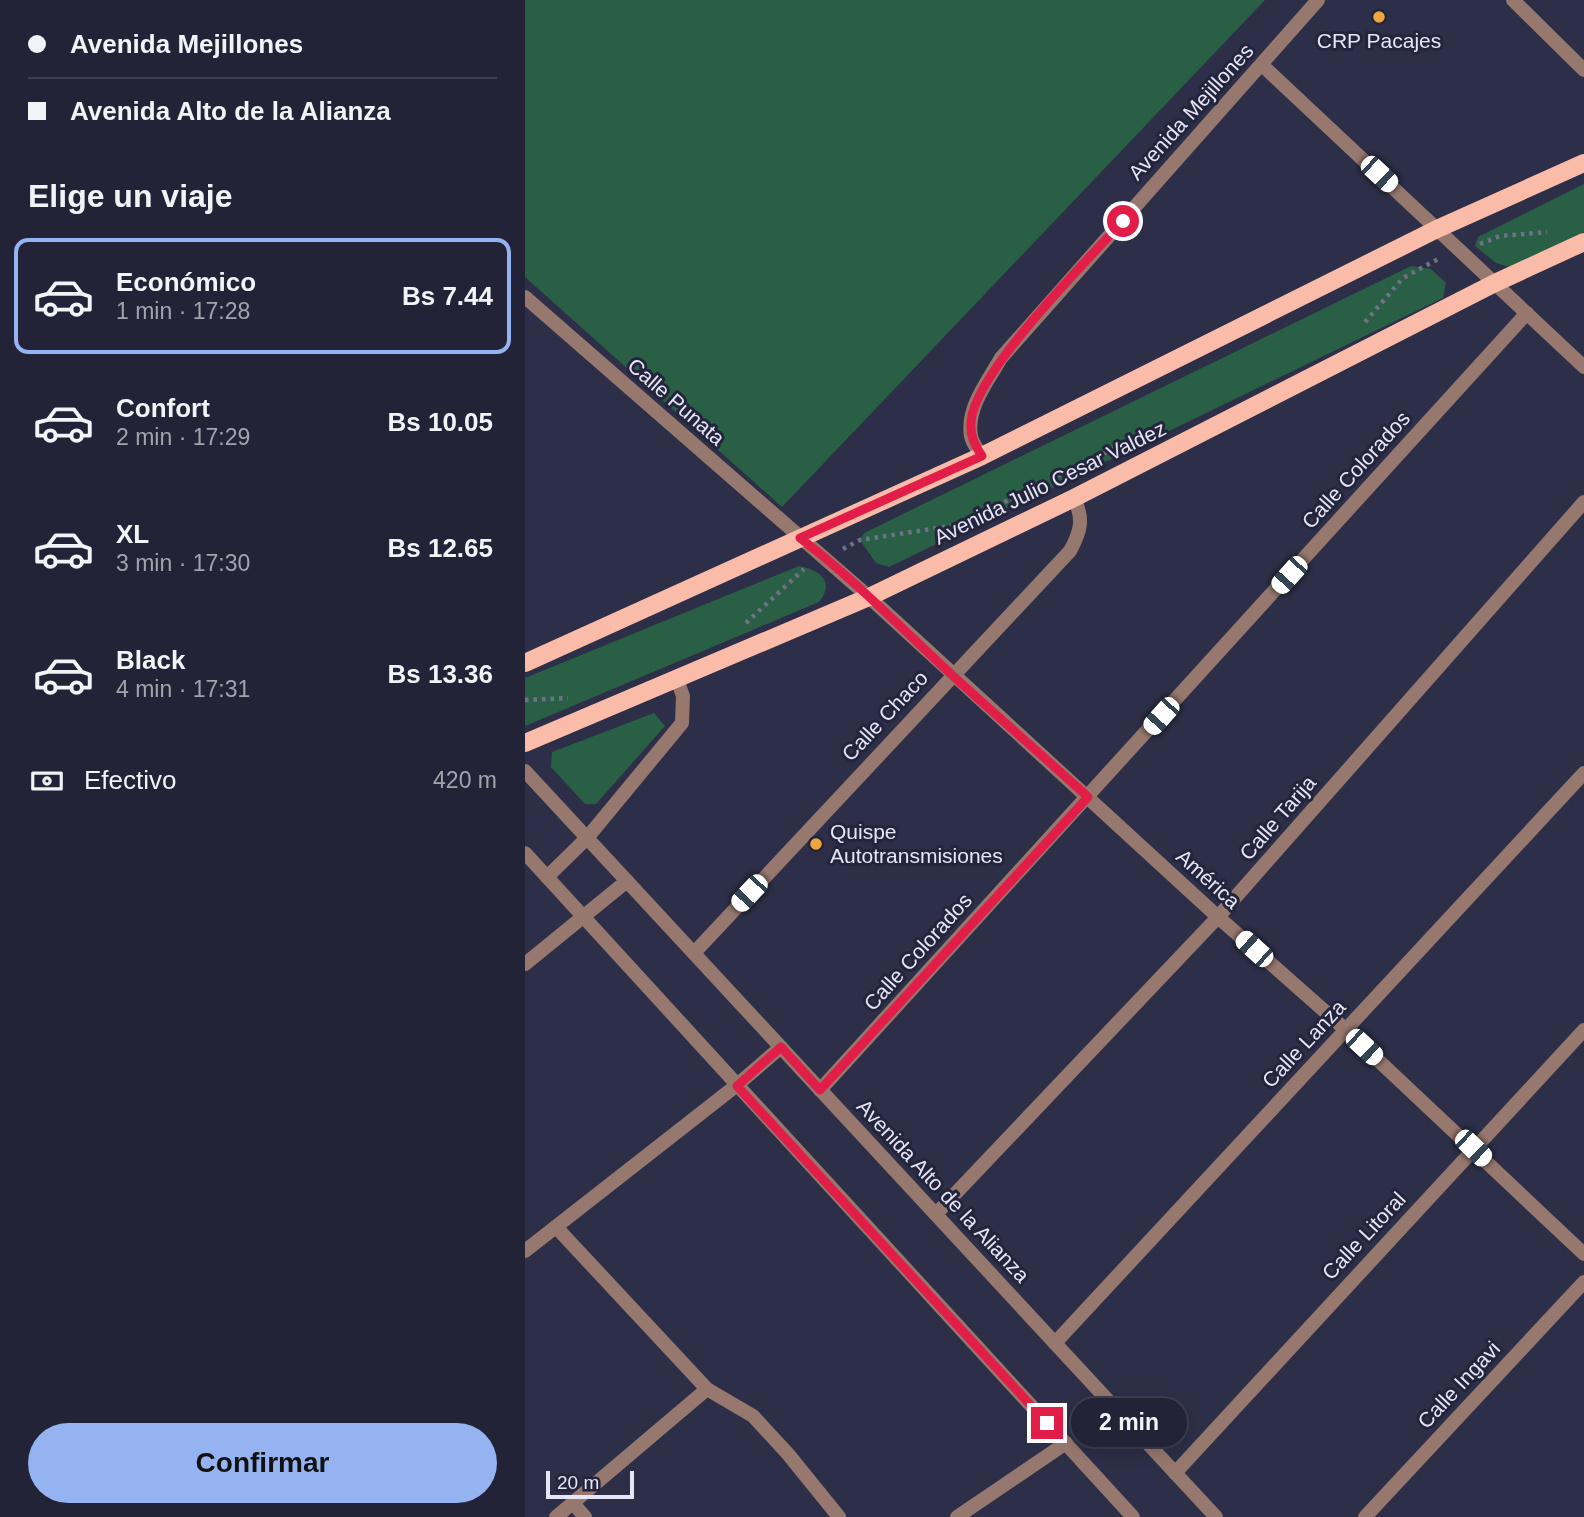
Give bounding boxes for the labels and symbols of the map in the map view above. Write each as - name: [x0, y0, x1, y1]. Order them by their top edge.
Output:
- marker: CRP Pacajes: [1371, 9, 1387, 25]
- place label: CRP Pacajes: [1317, 29, 1441, 52]
- street label: Avenida Mejillones: [1124, 39, 1258, 184]
- car: [1357, 152, 1402, 196]
- route start: [1107, 205, 1139, 237]
- street label: Calle Punata: [623, 353, 729, 450]
- street label: Calle Colorados: [1297, 406, 1414, 533]
- street label: Avenida Julio Cesar Valdez: [930, 416, 1169, 549]
- car: [1268, 552, 1311, 598]
- street label: Calle Chaco: [837, 666, 932, 765]
- car: [1140, 693, 1183, 739]
- street label: Calle Tarija: [1235, 771, 1320, 864]
- place label: Quispe Autotransmisiones: [830, 820, 1003, 867]
- marker: Quispe Autotransmisiones: [808, 836, 824, 852]
- street label: América: [1172, 844, 1245, 913]
- car: [727, 870, 772, 916]
- street label: Calle Colorados: [859, 888, 976, 1015]
- car: [1232, 927, 1277, 971]
- street label: Calle Lanza: [1257, 995, 1350, 1092]
- car: [1342, 1025, 1387, 1069]
- street label: Avenida Alto de la Alianza: [853, 1095, 1034, 1287]
- car: [1451, 1126, 1496, 1170]
- street label: Calle Litoral: [1317, 1187, 1410, 1284]
- street label: Calle Ingavi: [1413, 1337, 1504, 1433]
- callout: 2 min: [1071, 1398, 1187, 1448]
- route end: [1031, 1407, 1063, 1439]
- scale bar: [546, 1468, 633, 1500]

